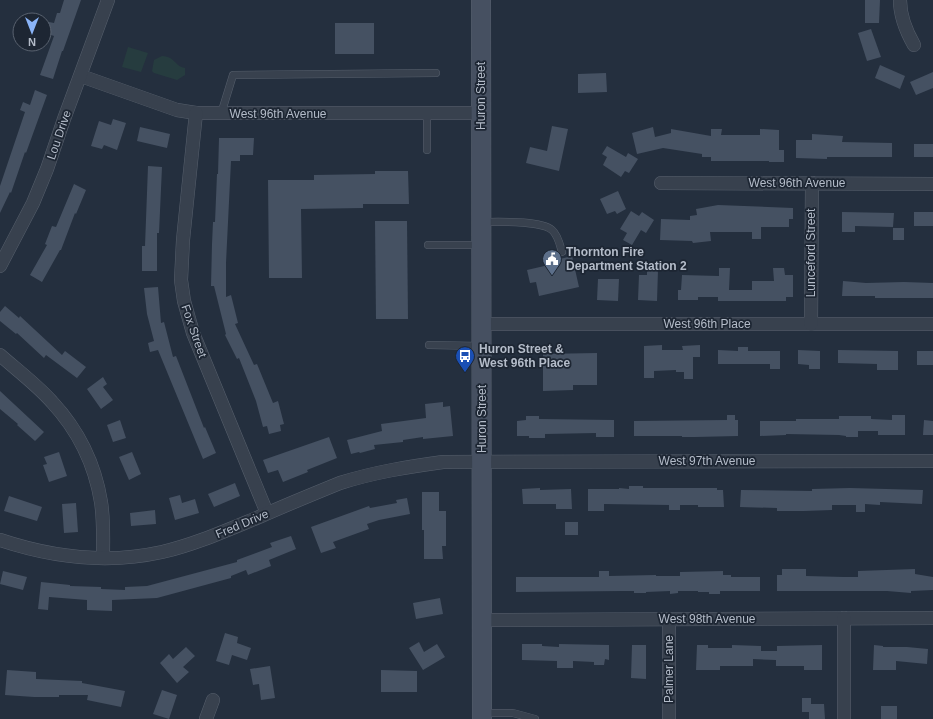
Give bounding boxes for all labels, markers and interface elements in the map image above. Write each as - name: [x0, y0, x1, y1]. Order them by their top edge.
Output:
- north arrow: [12, 12, 52, 52]
- text: N: [28, 36, 36, 48]
- street label: Huron Street: [474, 61, 488, 130]
- street label: West 96th Avenue: [230, 107, 327, 121]
- street label: Lou Drive: [44, 108, 74, 162]
- street label: West 96th Avenue: [749, 176, 846, 190]
- street label: Lunceford Street: [804, 208, 818, 297]
- place label: Thornton Fire Department Station 2: [566, 245, 687, 273]
- public building icon: Thornton Fire Department Station 2: [541, 248, 563, 276]
- street label: Fox Street: [178, 303, 210, 360]
- street label: West 96th Place: [663, 317, 751, 331]
- place label: Huron Street & West 96th Place: [479, 342, 570, 370]
- bus stop icon: Huron Street & West 96th Place: [454, 345, 476, 373]
- street label: Huron Street: [475, 384, 489, 453]
- street label: West 97th Avenue: [659, 454, 756, 468]
- street label: Fred Drive: [213, 506, 271, 541]
- street label: West 98th Avenue: [659, 612, 756, 626]
- street label: Palmer Lane: [662, 635, 676, 703]

